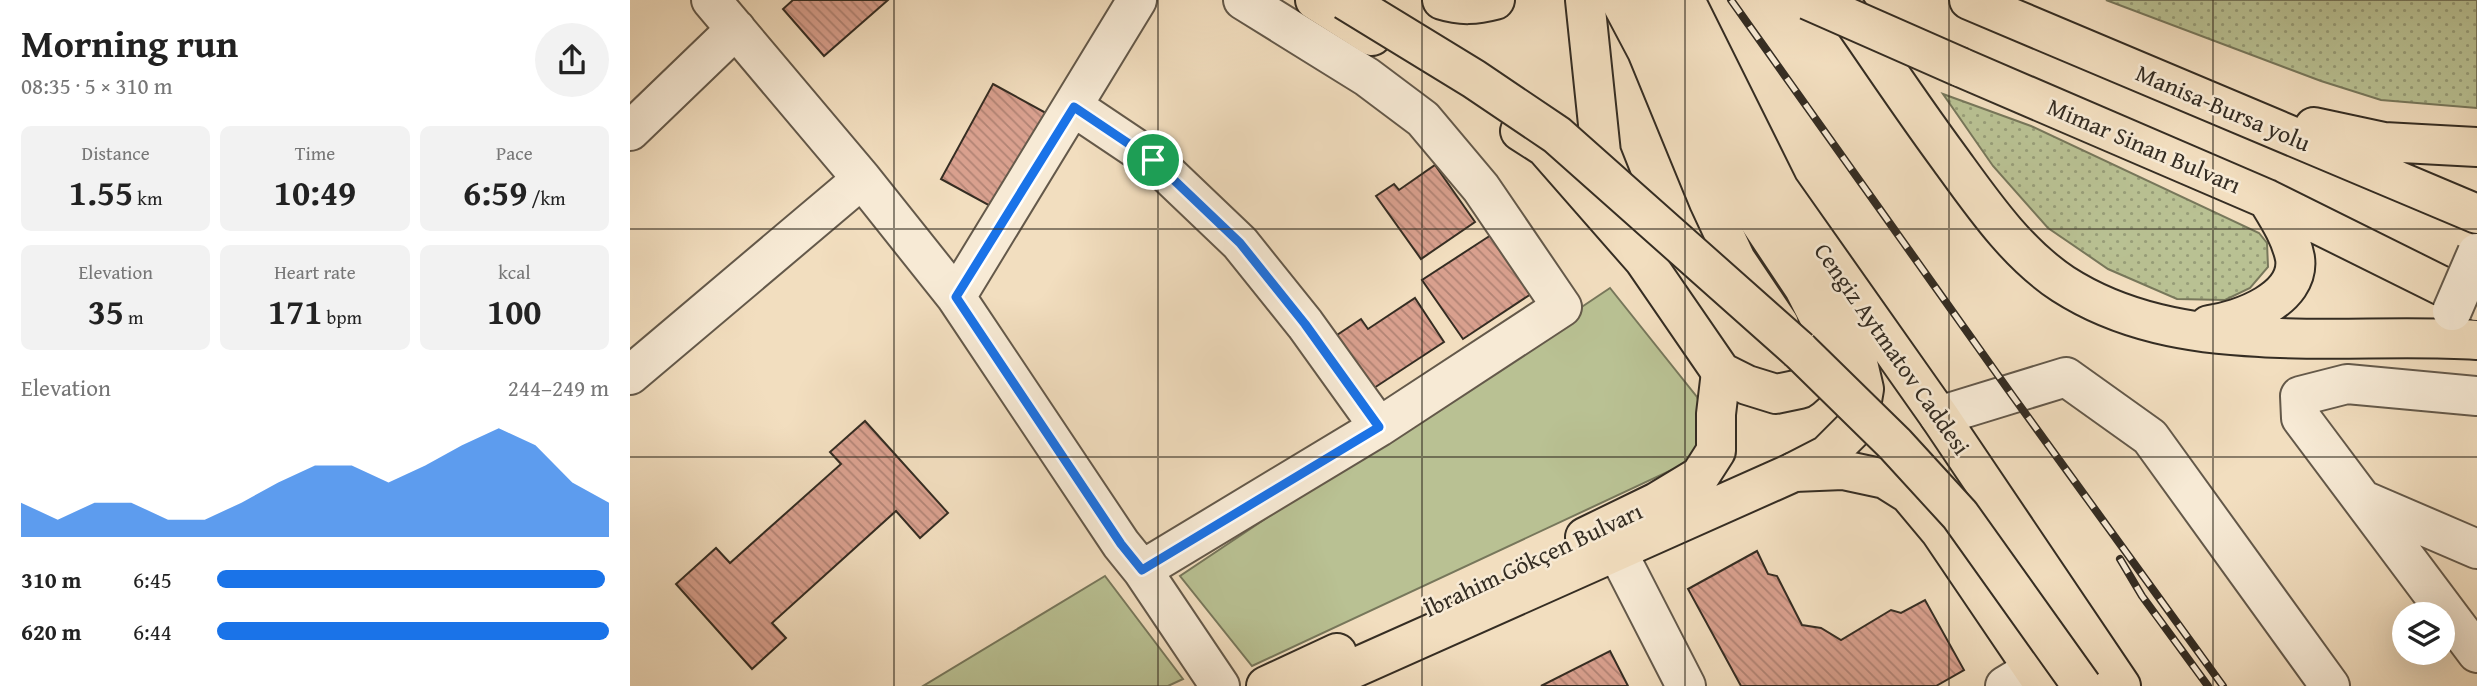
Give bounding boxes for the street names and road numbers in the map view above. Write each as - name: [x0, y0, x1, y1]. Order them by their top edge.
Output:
- street label: Manisa-Bursa yolu: [2131, 55, 2316, 160]
- street label: Mimar Sinan Bulvarı: [2042, 89, 2247, 202]
- street label: Cengiz Aytmatov Caddesi: [1806, 235, 1979, 462]
- street label: İbrahim Gökçen Bulvarı: [1418, 493, 1648, 626]

